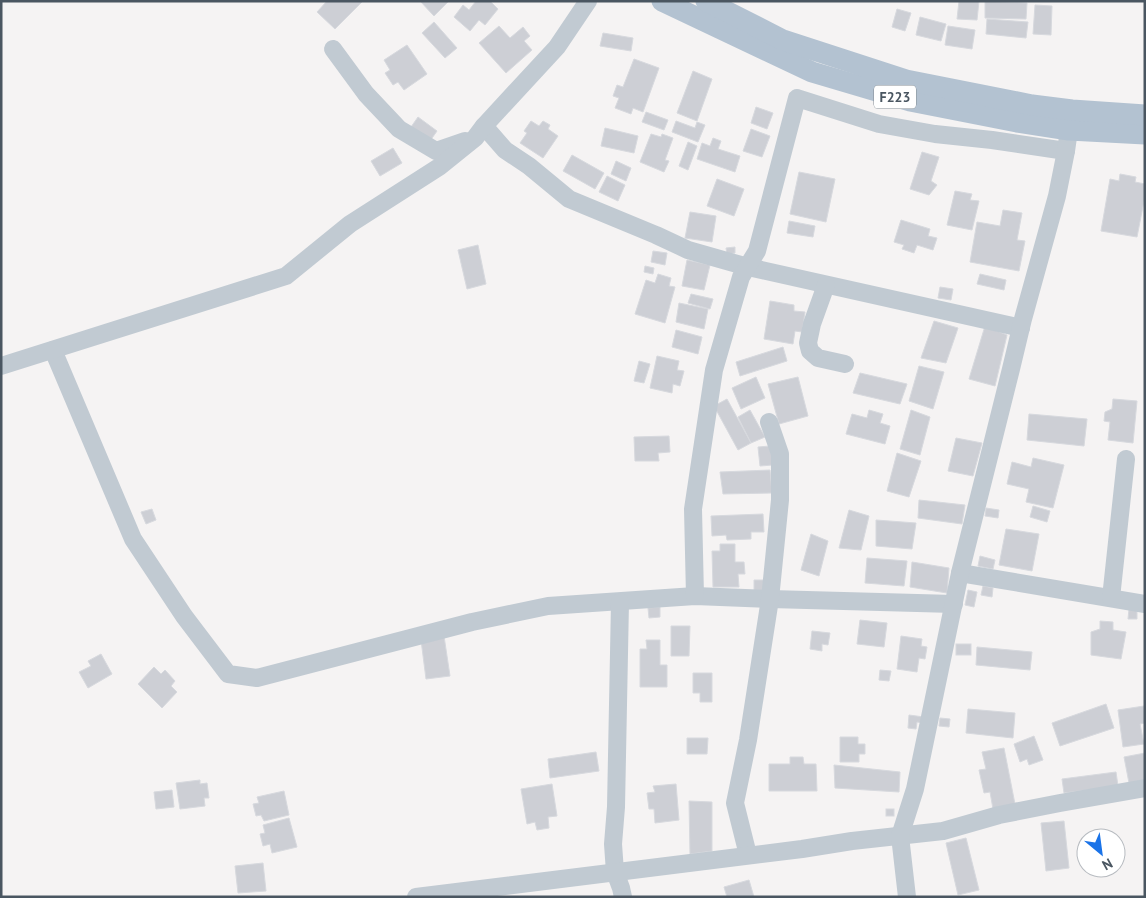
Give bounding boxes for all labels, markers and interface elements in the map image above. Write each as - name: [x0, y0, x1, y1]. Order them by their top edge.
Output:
- road number: F223: [874, 85, 916, 108]
- north arrow: [1076, 828, 1126, 878]
- text: N: [1099, 854, 1116, 874]

